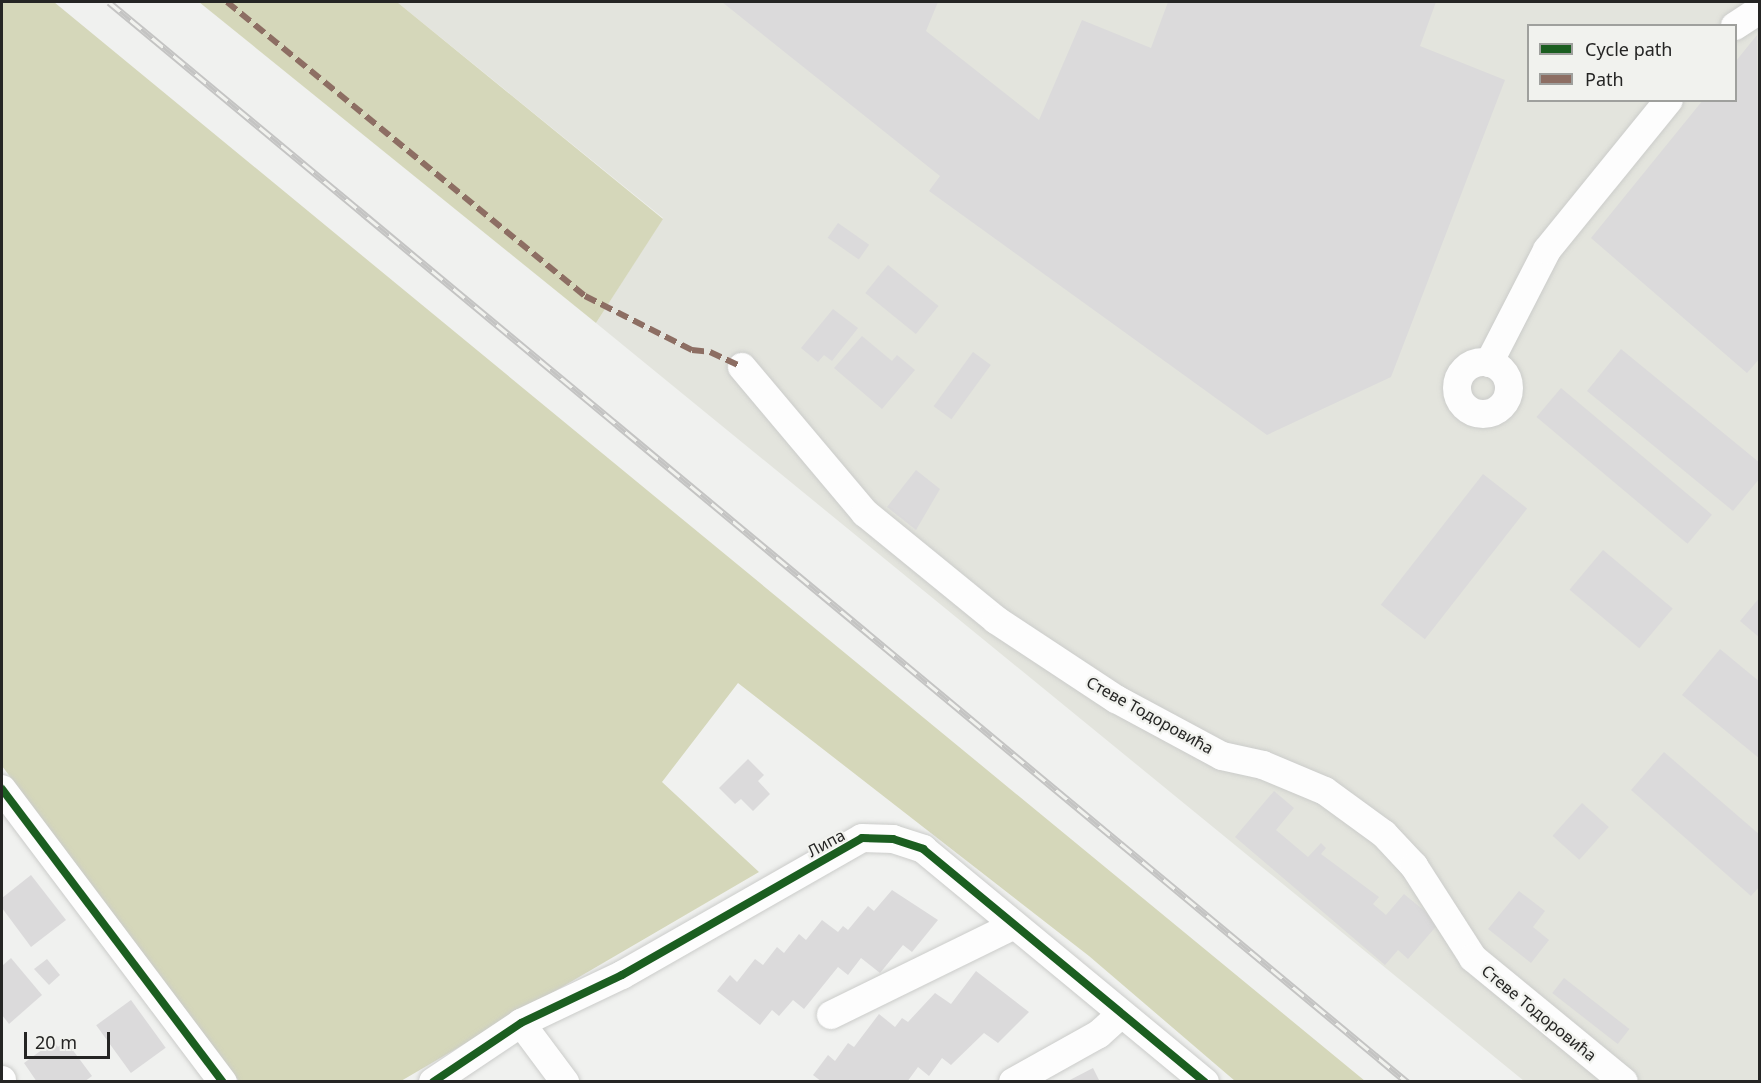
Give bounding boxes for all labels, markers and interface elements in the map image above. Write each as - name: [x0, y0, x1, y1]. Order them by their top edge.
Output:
- legend: [1527, 24, 1737, 102]
- text: Cycle path: [1585, 37, 1672, 61]
- text: Path: [1585, 67, 1624, 91]
- street label: Стеве Тодоровића: [1083, 672, 1217, 758]
- street label: Липа: [804, 825, 848, 861]
- street label: Стеве Тодоровића: [1478, 961, 1600, 1065]
- scale bar: [27, 1020, 112, 1058]
- text: 20 m: [35, 1030, 77, 1054]

